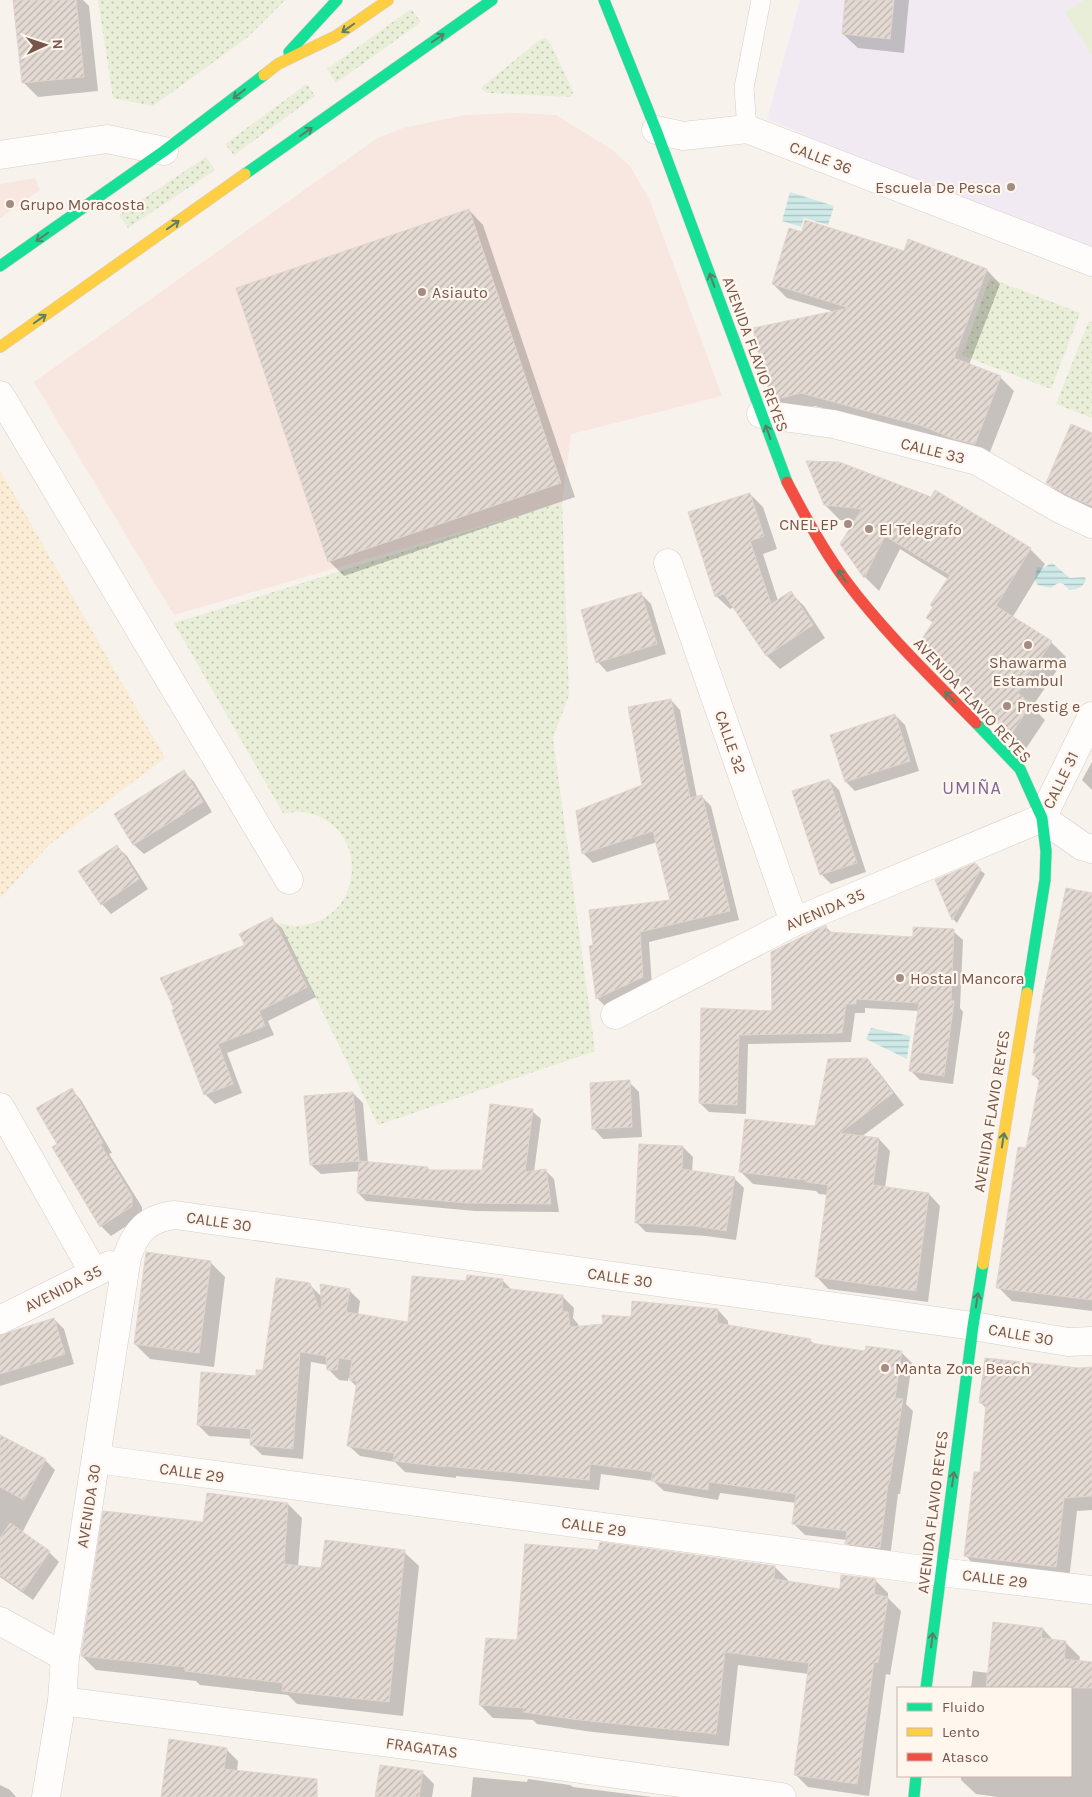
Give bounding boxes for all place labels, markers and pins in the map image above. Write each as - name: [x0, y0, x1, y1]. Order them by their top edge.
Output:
- place label: Escuela De Pesca: [875, 178, 1001, 197]
- marker: Escuela De Pesca: [1005, 181, 1017, 193]
- place label: Grupo Moracosta: [20, 195, 145, 214]
- marker: Grupo Moracosta: [4, 198, 16, 210]
- place label: Asiauto: [432, 283, 488, 302]
- marker: Asiauto: [416, 286, 428, 298]
- place label: CNEL EP: [779, 515, 838, 534]
- marker: CNEL EP: [842, 518, 854, 530]
- place label: El Telegrafo: [879, 520, 962, 539]
- marker: El Telegrafo: [863, 523, 875, 535]
- marker: Shawarma Estambul: [1022, 639, 1034, 651]
- place label: Shawarma Estambul: [989, 653, 1067, 690]
- place label: Prestig e: [1017, 697, 1080, 716]
- marker: Prestig e: [1001, 700, 1013, 712]
- place label: Hostal Mancora: [910, 969, 1025, 988]
- marker: Hostal Mancora: [894, 972, 906, 984]
- place label: Manta Zone Beach: [895, 1359, 1030, 1378]
- marker: Manta Zone Beach: [879, 1362, 891, 1374]

